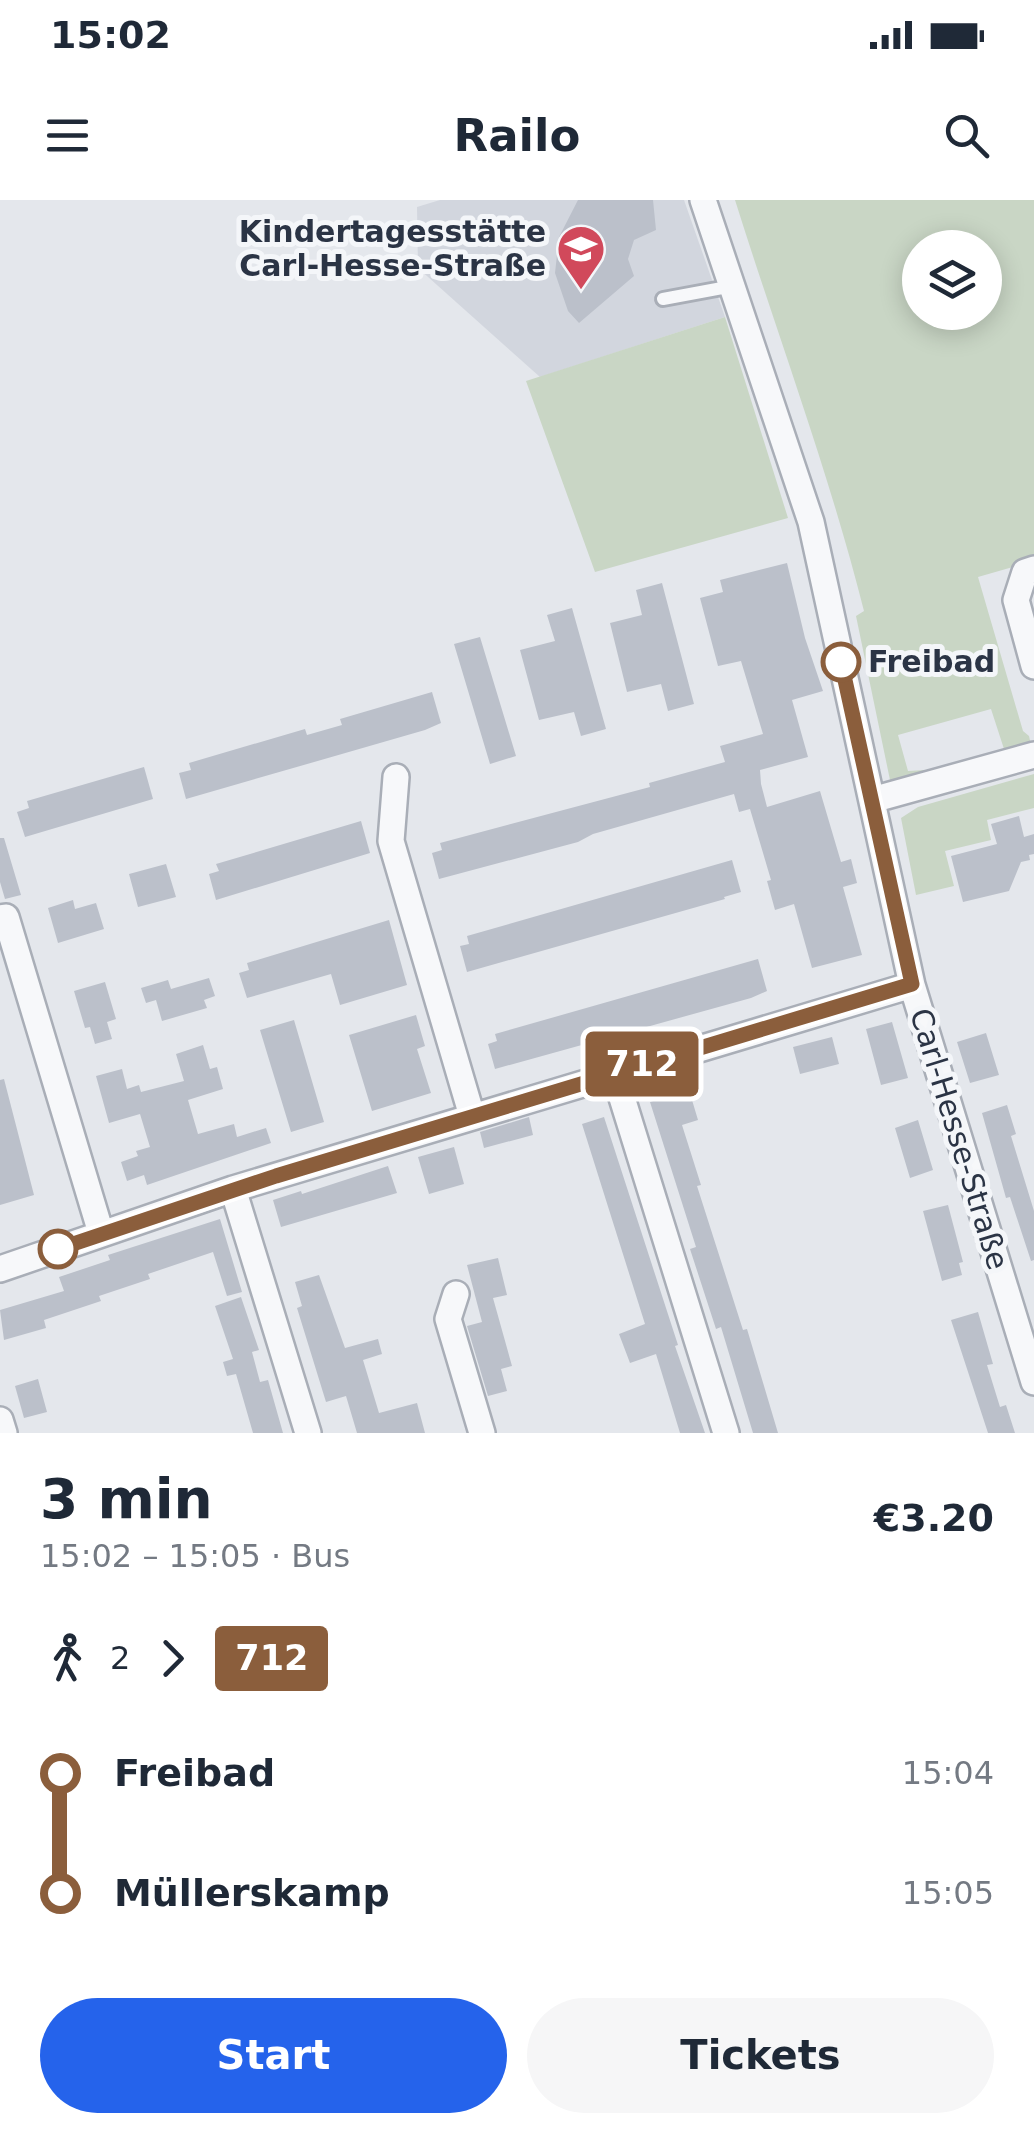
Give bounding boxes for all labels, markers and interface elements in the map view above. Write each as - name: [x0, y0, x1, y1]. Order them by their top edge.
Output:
- text: 15:02: [50, 13, 171, 57]
- icon: menu: [40, 108, 95, 163]
- icon: search: [939, 108, 994, 163]
- text: Railo: [454, 109, 580, 162]
- place label: Kindertagesstätte Carl-Hesse-Straße: [239, 214, 546, 283]
- school or university icon: Kindertagesstätte Carl-Hesse-Straße: [555, 223, 607, 291]
- map controls: [902, 230, 1002, 330]
- button: layers: [902, 230, 1002, 330]
- marker: Freibad: [822, 643, 860, 681]
- place label: Freibad: [868, 644, 995, 679]
- street label: Carl-Hesse-Straße: [903, 1004, 1016, 1274]
- line badge: 712: [584, 1032, 700, 1096]
- text: 712: [605, 1044, 679, 1084]
- unlabelled marker: [39, 1230, 77, 1268]
- text: 3 min: [40, 1467, 213, 1531]
- text: €3.20: [874, 1496, 994, 1540]
- text: 15:02 – 15:05 · Bus: [40, 1537, 350, 1575]
- icon: walk: [40, 1631, 95, 1686]
- icon: forward: [145, 1631, 200, 1686]
- text: 712: [235, 1638, 308, 1678]
- text: 2: [110, 1639, 130, 1677]
- text: Freibad: [114, 1751, 275, 1795]
- text: 15:04: [902, 1754, 994, 1792]
- text: Müllerskamp: [114, 1871, 390, 1915]
- text: 15:05: [902, 1874, 994, 1912]
- button: Start: [40, 1998, 507, 2113]
- button: Tickets: [527, 1998, 994, 2113]

